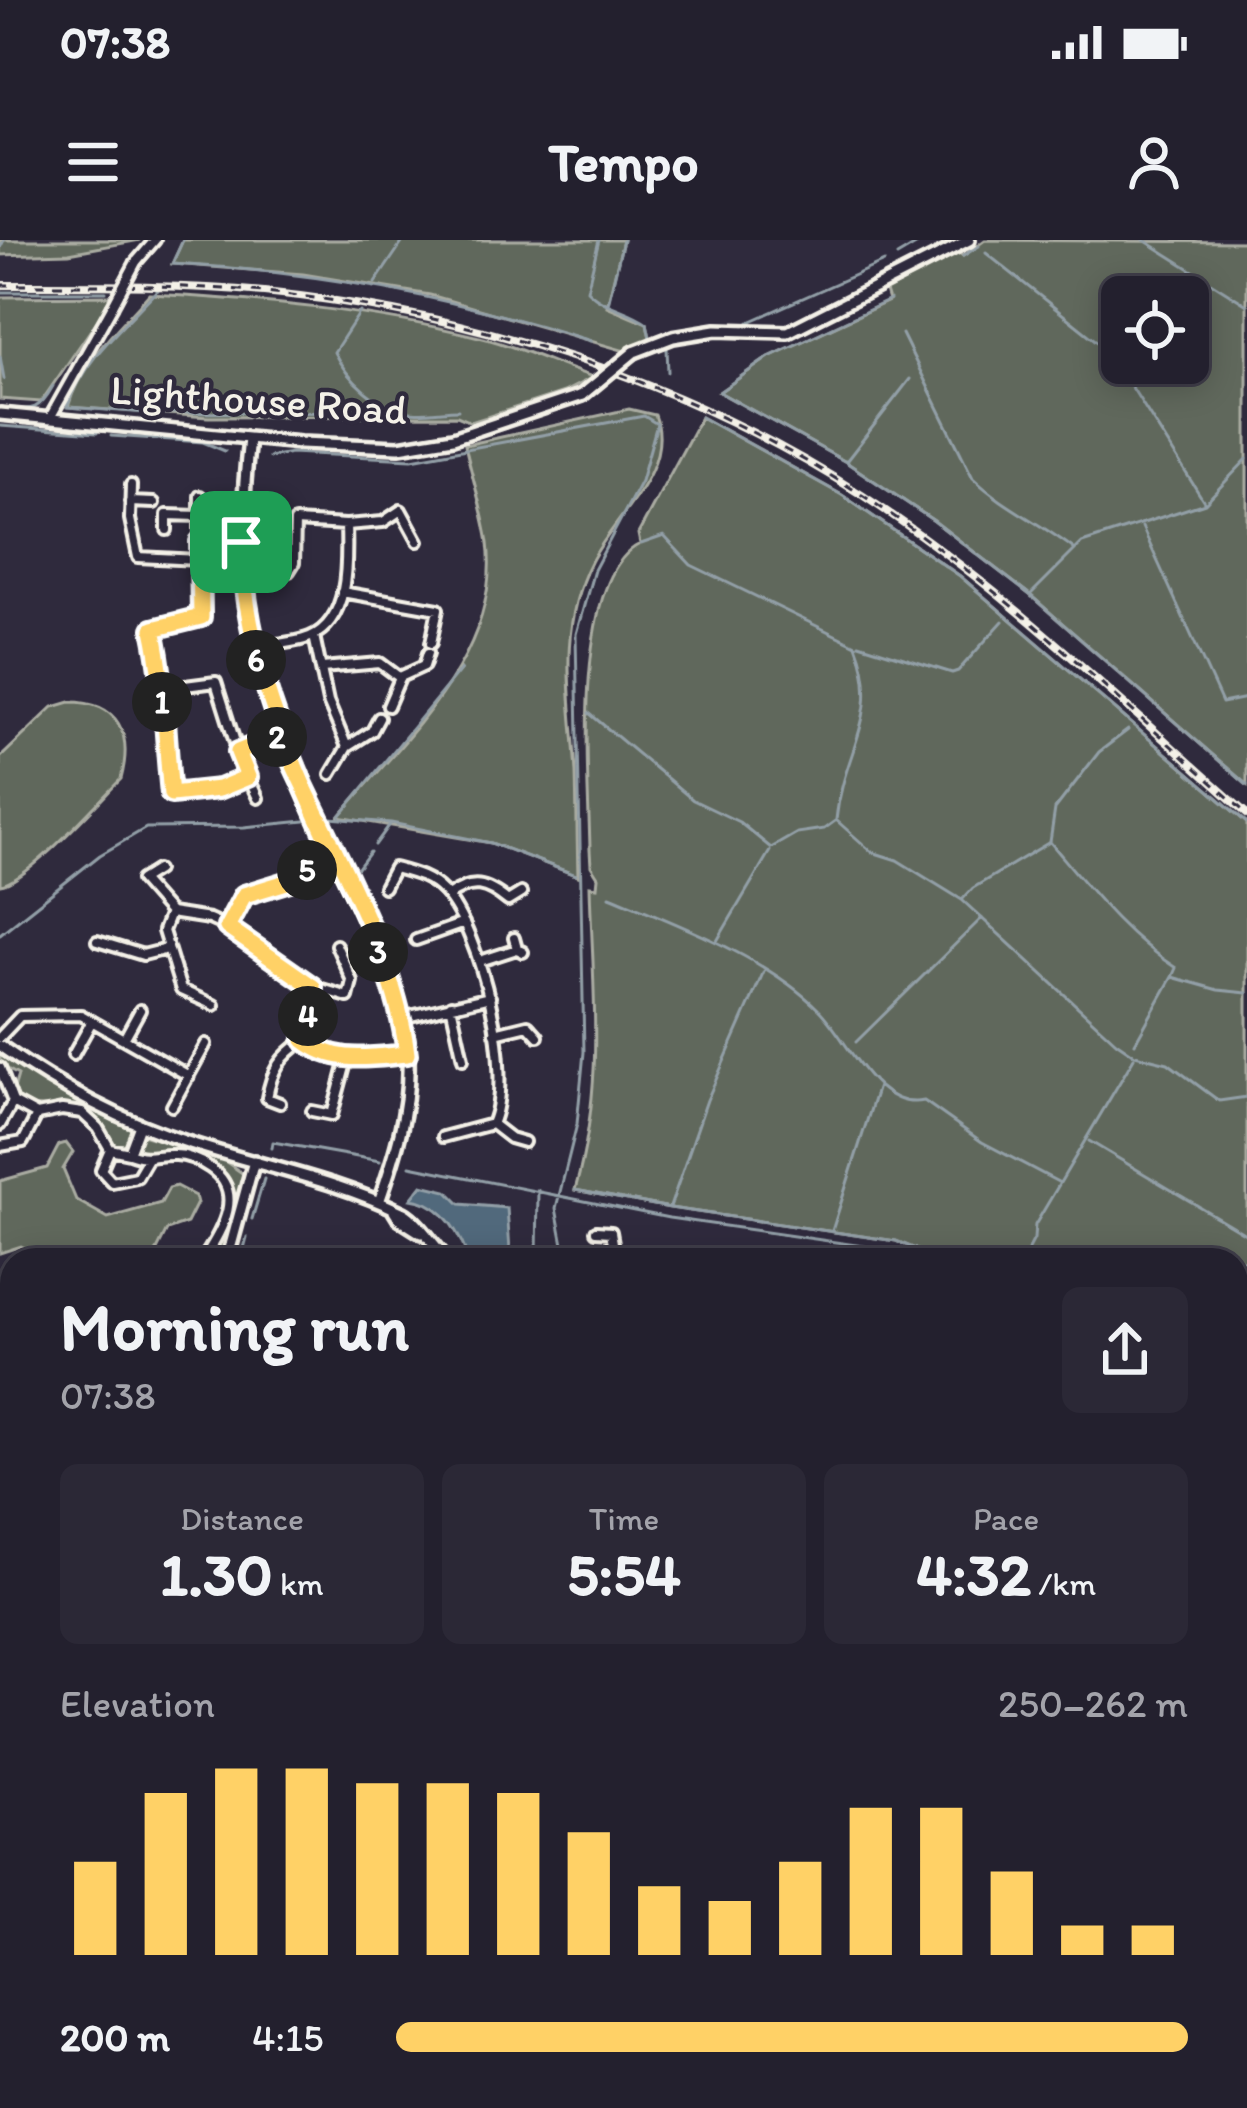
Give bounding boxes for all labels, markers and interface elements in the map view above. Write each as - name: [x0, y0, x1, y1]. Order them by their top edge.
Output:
- text: 07:38: [60, 15, 170, 69]
- icon: menu: [60, 129, 126, 195]
- icon: person: [1121, 129, 1187, 195]
- text: Tempo: [548, 130, 699, 195]
- map controls: [1101, 276, 1209, 384]
- button: locate: [1101, 276, 1209, 384]
- street label: Lighthouse Road: [109, 364, 409, 435]
- pin: [190, 491, 292, 593]
- icon: arrive: [208, 509, 274, 575]
- pin: 6: [226, 630, 286, 690]
- text: 6: [247, 640, 265, 679]
- pin: 1: [132, 672, 192, 732]
- text: 1: [154, 682, 170, 721]
- pin: 2: [247, 707, 307, 767]
- text: 2: [268, 717, 286, 756]
- pin: 5: [277, 840, 337, 900]
- text: 5: [298, 850, 316, 889]
- pin: 3: [348, 922, 408, 982]
- text: 3: [369, 932, 387, 971]
- pin: 4: [278, 986, 338, 1046]
- text: 4: [298, 996, 318, 1035]
- text: Morning run: [60, 1287, 409, 1367]
- button: share: [1062, 1287, 1188, 1413]
- text: 07:38: [60, 1372, 156, 1419]
- text: Distance: [180, 1499, 304, 1538]
- text: Time: [589, 1499, 659, 1538]
- text: Pace: [973, 1499, 1039, 1538]
- text: 1.30: [160, 1538, 273, 1610]
- text: 5:54: [567, 1538, 681, 1610]
- text: 4:32: [916, 1538, 1031, 1610]
- text: km: [273, 1564, 324, 1603]
- text: /km: [1031, 1564, 1096, 1603]
- text: Elevation: [60, 1680, 215, 1727]
- text: 250–262 m: [998, 1680, 1188, 1727]
- text: 200 m: [60, 2014, 170, 2061]
- text: 4:15: [252, 2014, 324, 2061]

